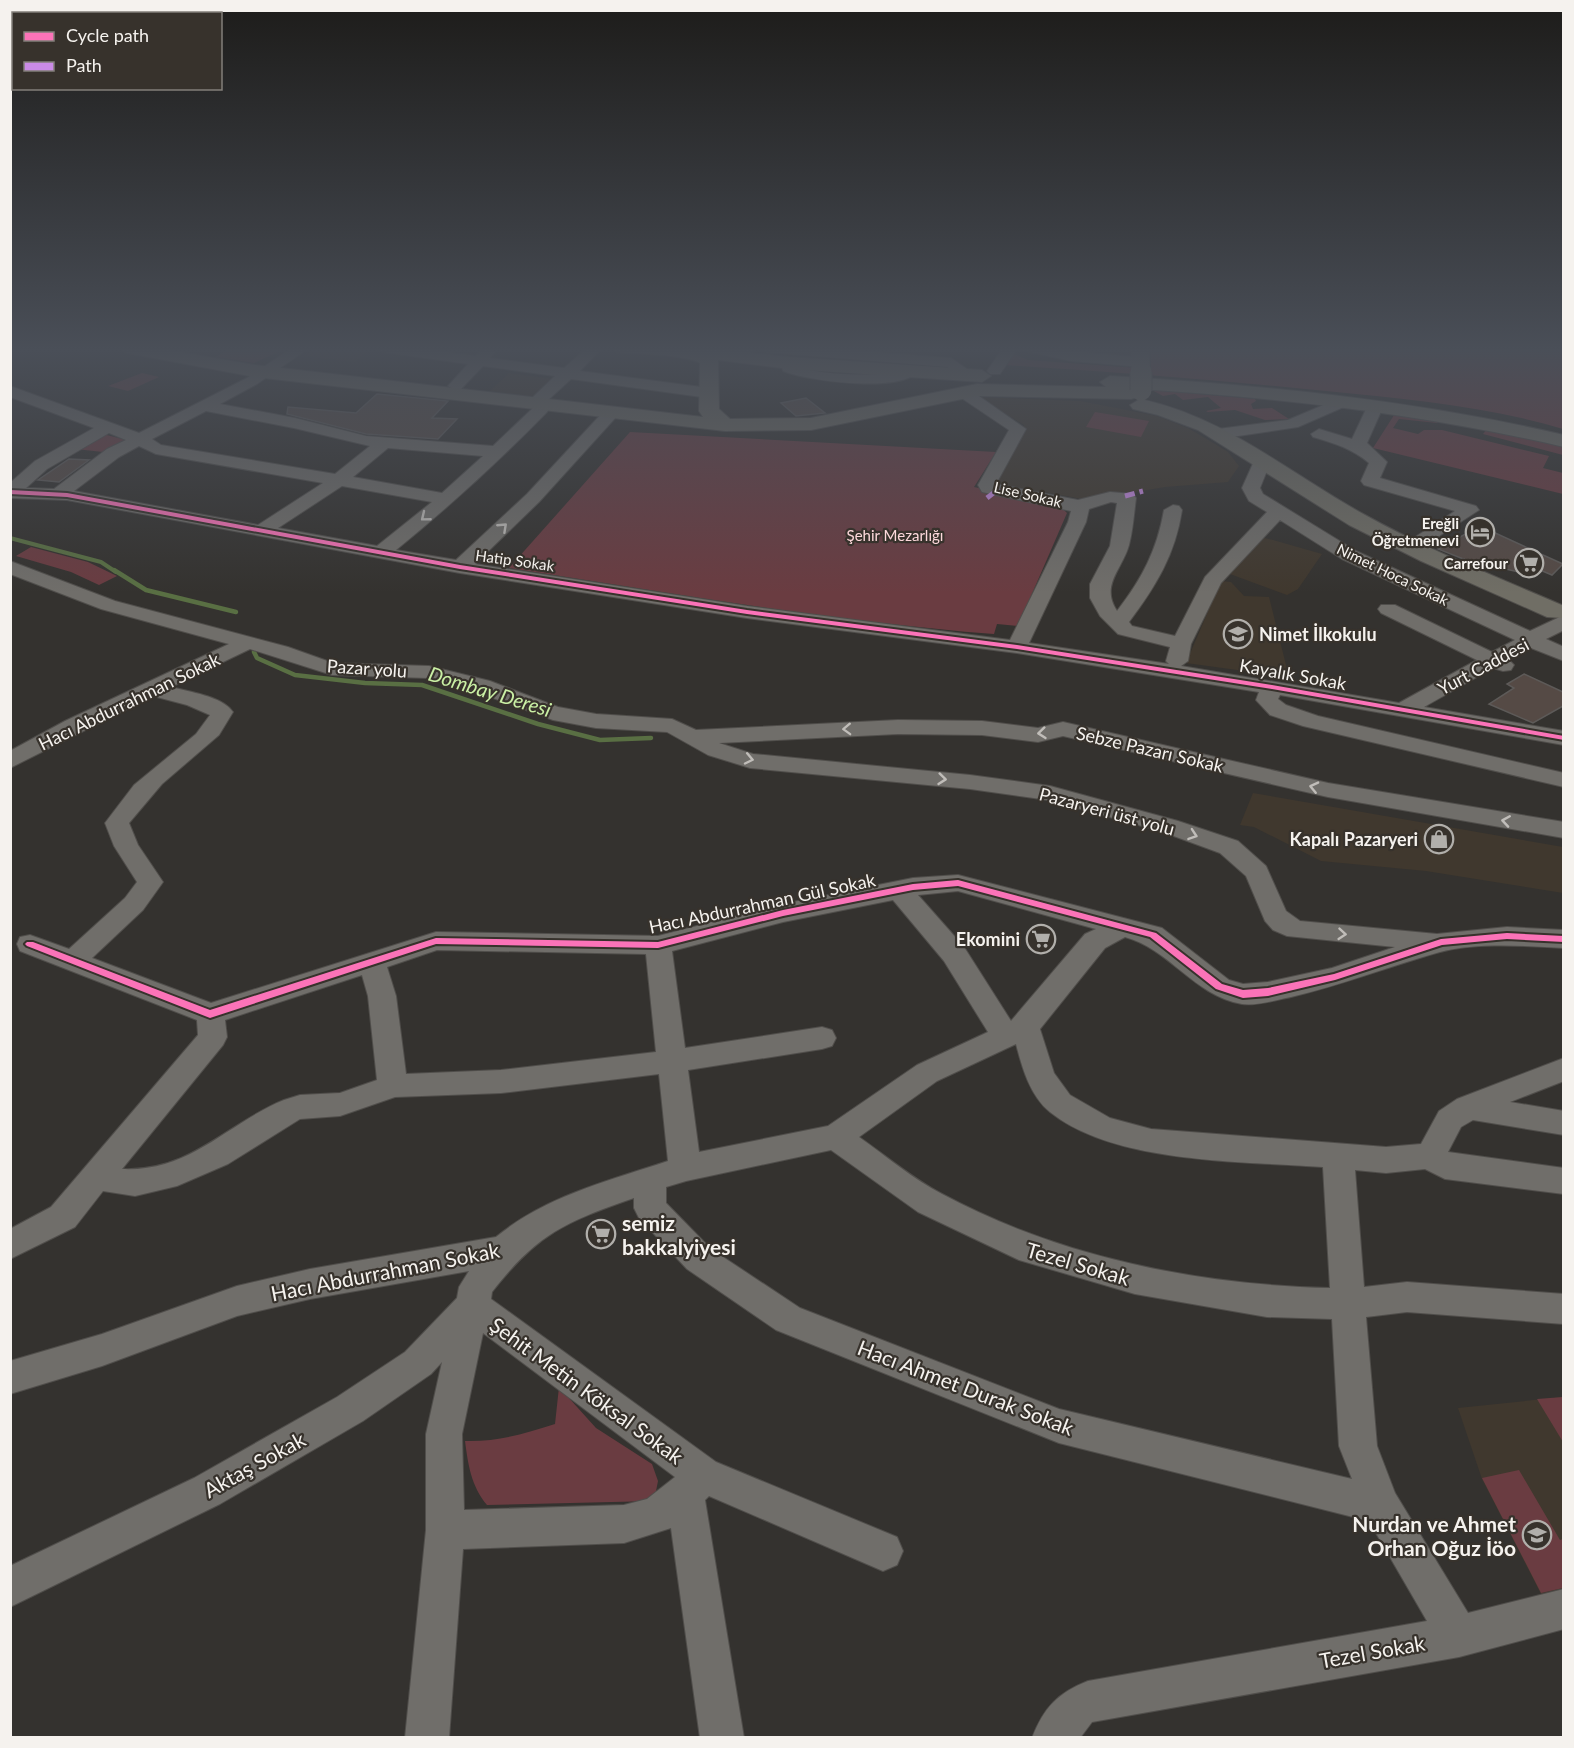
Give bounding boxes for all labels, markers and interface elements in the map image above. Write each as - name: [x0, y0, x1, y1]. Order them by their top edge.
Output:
- legend: [12, 12, 222, 90]
- text: Cycle path: [66, 24, 149, 46]
- text: Path: [66, 54, 102, 76]
- street label: Lise Sokak: [992, 477, 1064, 511]
- one-way arrow: [421, 510, 432, 521]
- place label: Ereğli Öğretmenevi: [1372, 514, 1459, 549]
- hotel icon: Ereğli Öğretmenevi: [1464, 516, 1496, 548]
- one-way arrow: [495, 523, 506, 534]
- park label: Şehir Mezarlığı: [847, 526, 943, 544]
- street label: Nimet Hoca Sokak: [1334, 539, 1452, 609]
- street label: Hatip Sokak: [474, 546, 556, 574]
- supermarket icon: Carrefour: [1513, 547, 1545, 579]
- place label: Carrefour: [1444, 554, 1508, 572]
- school or university icon: Nimet İlkokulu: [1222, 618, 1254, 650]
- place label: Nimet İlkokulu: [1259, 623, 1377, 645]
- street label: Yurt Caddesi: [1434, 633, 1532, 699]
- street label: Hacı Abdurrahman Sokak: [35, 647, 224, 755]
- street label: Pazar yolu: [326, 654, 408, 682]
- street label: Kayalık Sokak: [1238, 654, 1349, 694]
- water label: Dombay Deresi: [426, 661, 555, 721]
- street label: Sebze Pazarı Sokak: [1074, 721, 1227, 777]
- one-way arrow: [843, 723, 852, 736]
- one-way arrow: [1037, 726, 1046, 739]
- one-way arrow: [743, 752, 753, 765]
- one-way arrow: [938, 772, 947, 785]
- one-way arrow: [1309, 781, 1319, 794]
- street label: Pazaryeri üst yolu: [1037, 782, 1177, 840]
- one-way arrow: [1501, 815, 1510, 827]
- shop icon: Kapalı Pazaryeri: [1423, 823, 1455, 855]
- one-way arrow: [1188, 827, 1198, 840]
- place label: Kapalı Pazaryeri: [1290, 828, 1418, 850]
- street label: Hacı Abdurrahman Gül Sokak: [647, 868, 878, 938]
- supermarket icon: Ekomini: [1025, 923, 1057, 955]
- one-way arrow: [1337, 927, 1346, 940]
- place label: Ekomini: [956, 928, 1020, 950]
- place label: semiz bakkalyiyesi: [622, 1210, 736, 1259]
- supermarket icon: semiz bakkalyiyesi: [585, 1218, 617, 1250]
- street label: Hacı Abdurrahman Sokak: [269, 1236, 502, 1305]
- street label: Tezel Sokak: [1023, 1236, 1133, 1290]
- street label: Şehit Metin Köksal Sokak: [485, 1311, 689, 1469]
- street label: Hacı Ahmet Durak Sokak: [854, 1334, 1078, 1440]
- street label: Aktaş Sokak: [199, 1426, 309, 1502]
- place label: Nurdan ve Ahmet Orhan Oğuz İöo: [1352, 1511, 1516, 1560]
- school or university icon: Nurdan ve Ahmet Orhan Oğuz İöo: [1521, 1519, 1553, 1551]
- street label: Tezel Sokak: [1317, 1629, 1427, 1673]

